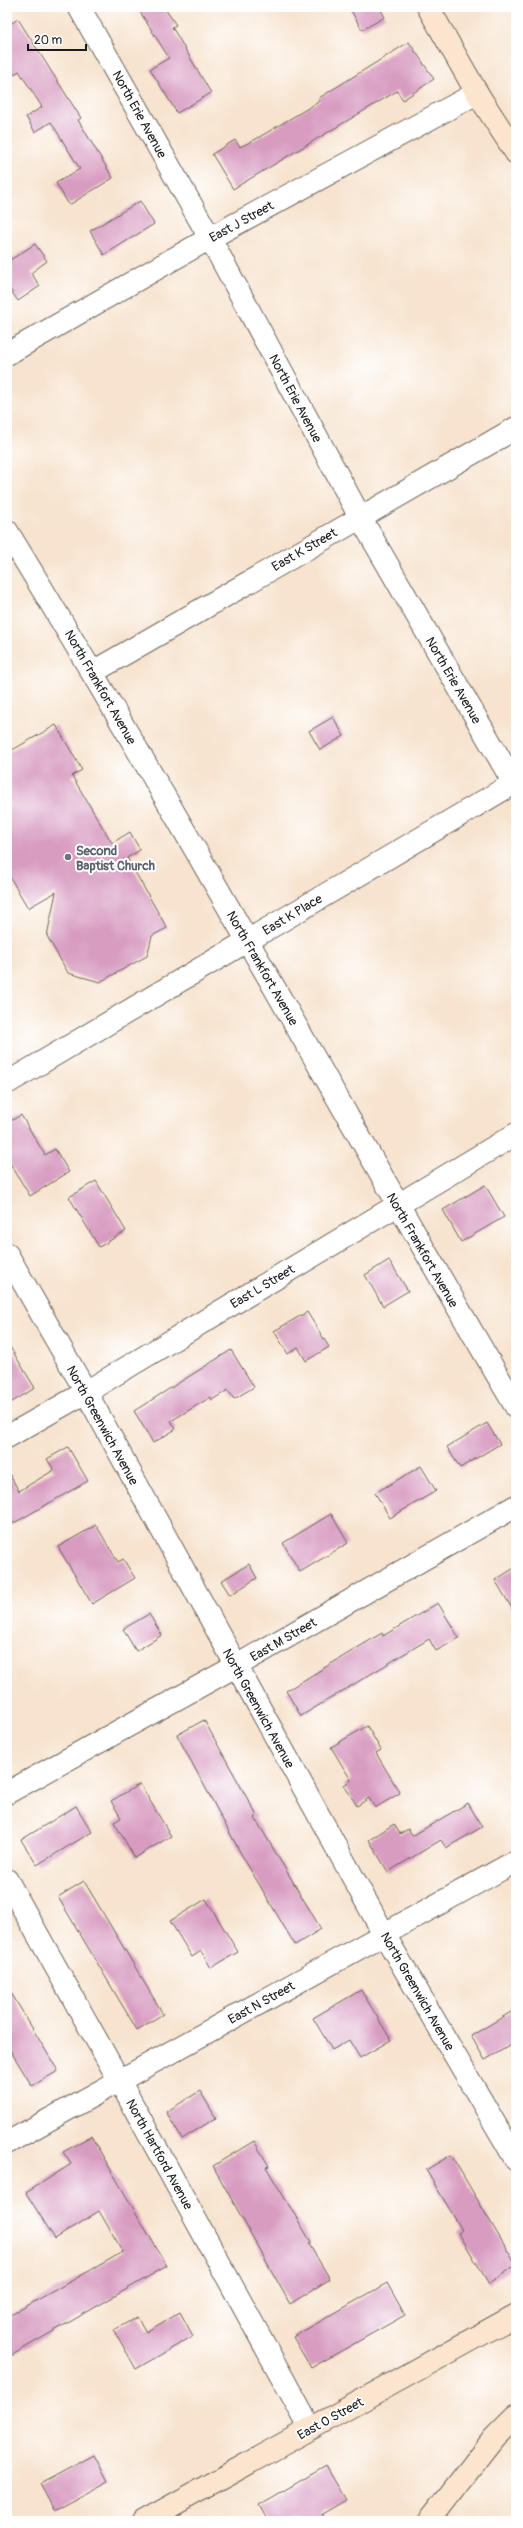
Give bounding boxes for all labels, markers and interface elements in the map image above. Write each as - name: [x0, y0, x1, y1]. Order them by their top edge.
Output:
- scale bar: [28, 26, 86, 52]
- text: 20 m: [34, 33, 63, 48]
- street label: North Erie Avenue: [108, 68, 170, 162]
- street label: East J Street: [207, 197, 277, 246]
- street label: North Erie Avenue: [265, 352, 325, 446]
- street label: East K Street: [269, 524, 341, 575]
- street label: North Frankfort Avenue: [61, 627, 140, 748]
- street label: North Erie Avenue: [422, 634, 485, 727]
- place label: Second Baptist Church: [76, 843, 155, 874]
- marker: Second Baptist Church: [63, 852, 73, 862]
- street label: East K Place: [260, 891, 326, 939]
- street label: North Frankfort Avenue: [223, 908, 302, 1029]
- street label: North Frankfort Avenue: [383, 1190, 462, 1311]
- street label: East L Street: [227, 1261, 298, 1312]
- street label: North Greenwich Avenue: [63, 1363, 142, 1489]
- street label: East M Street: [247, 1614, 320, 1665]
- street label: North Greenwich Avenue: [219, 1646, 298, 1772]
- street label: North Greenwich Avenue: [377, 1929, 458, 2054]
- street label: East N Street: [225, 1978, 298, 2028]
- street label: North Hartford Avenue: [122, 2096, 196, 2213]
- street label: East O Street: [295, 2394, 367, 2444]

